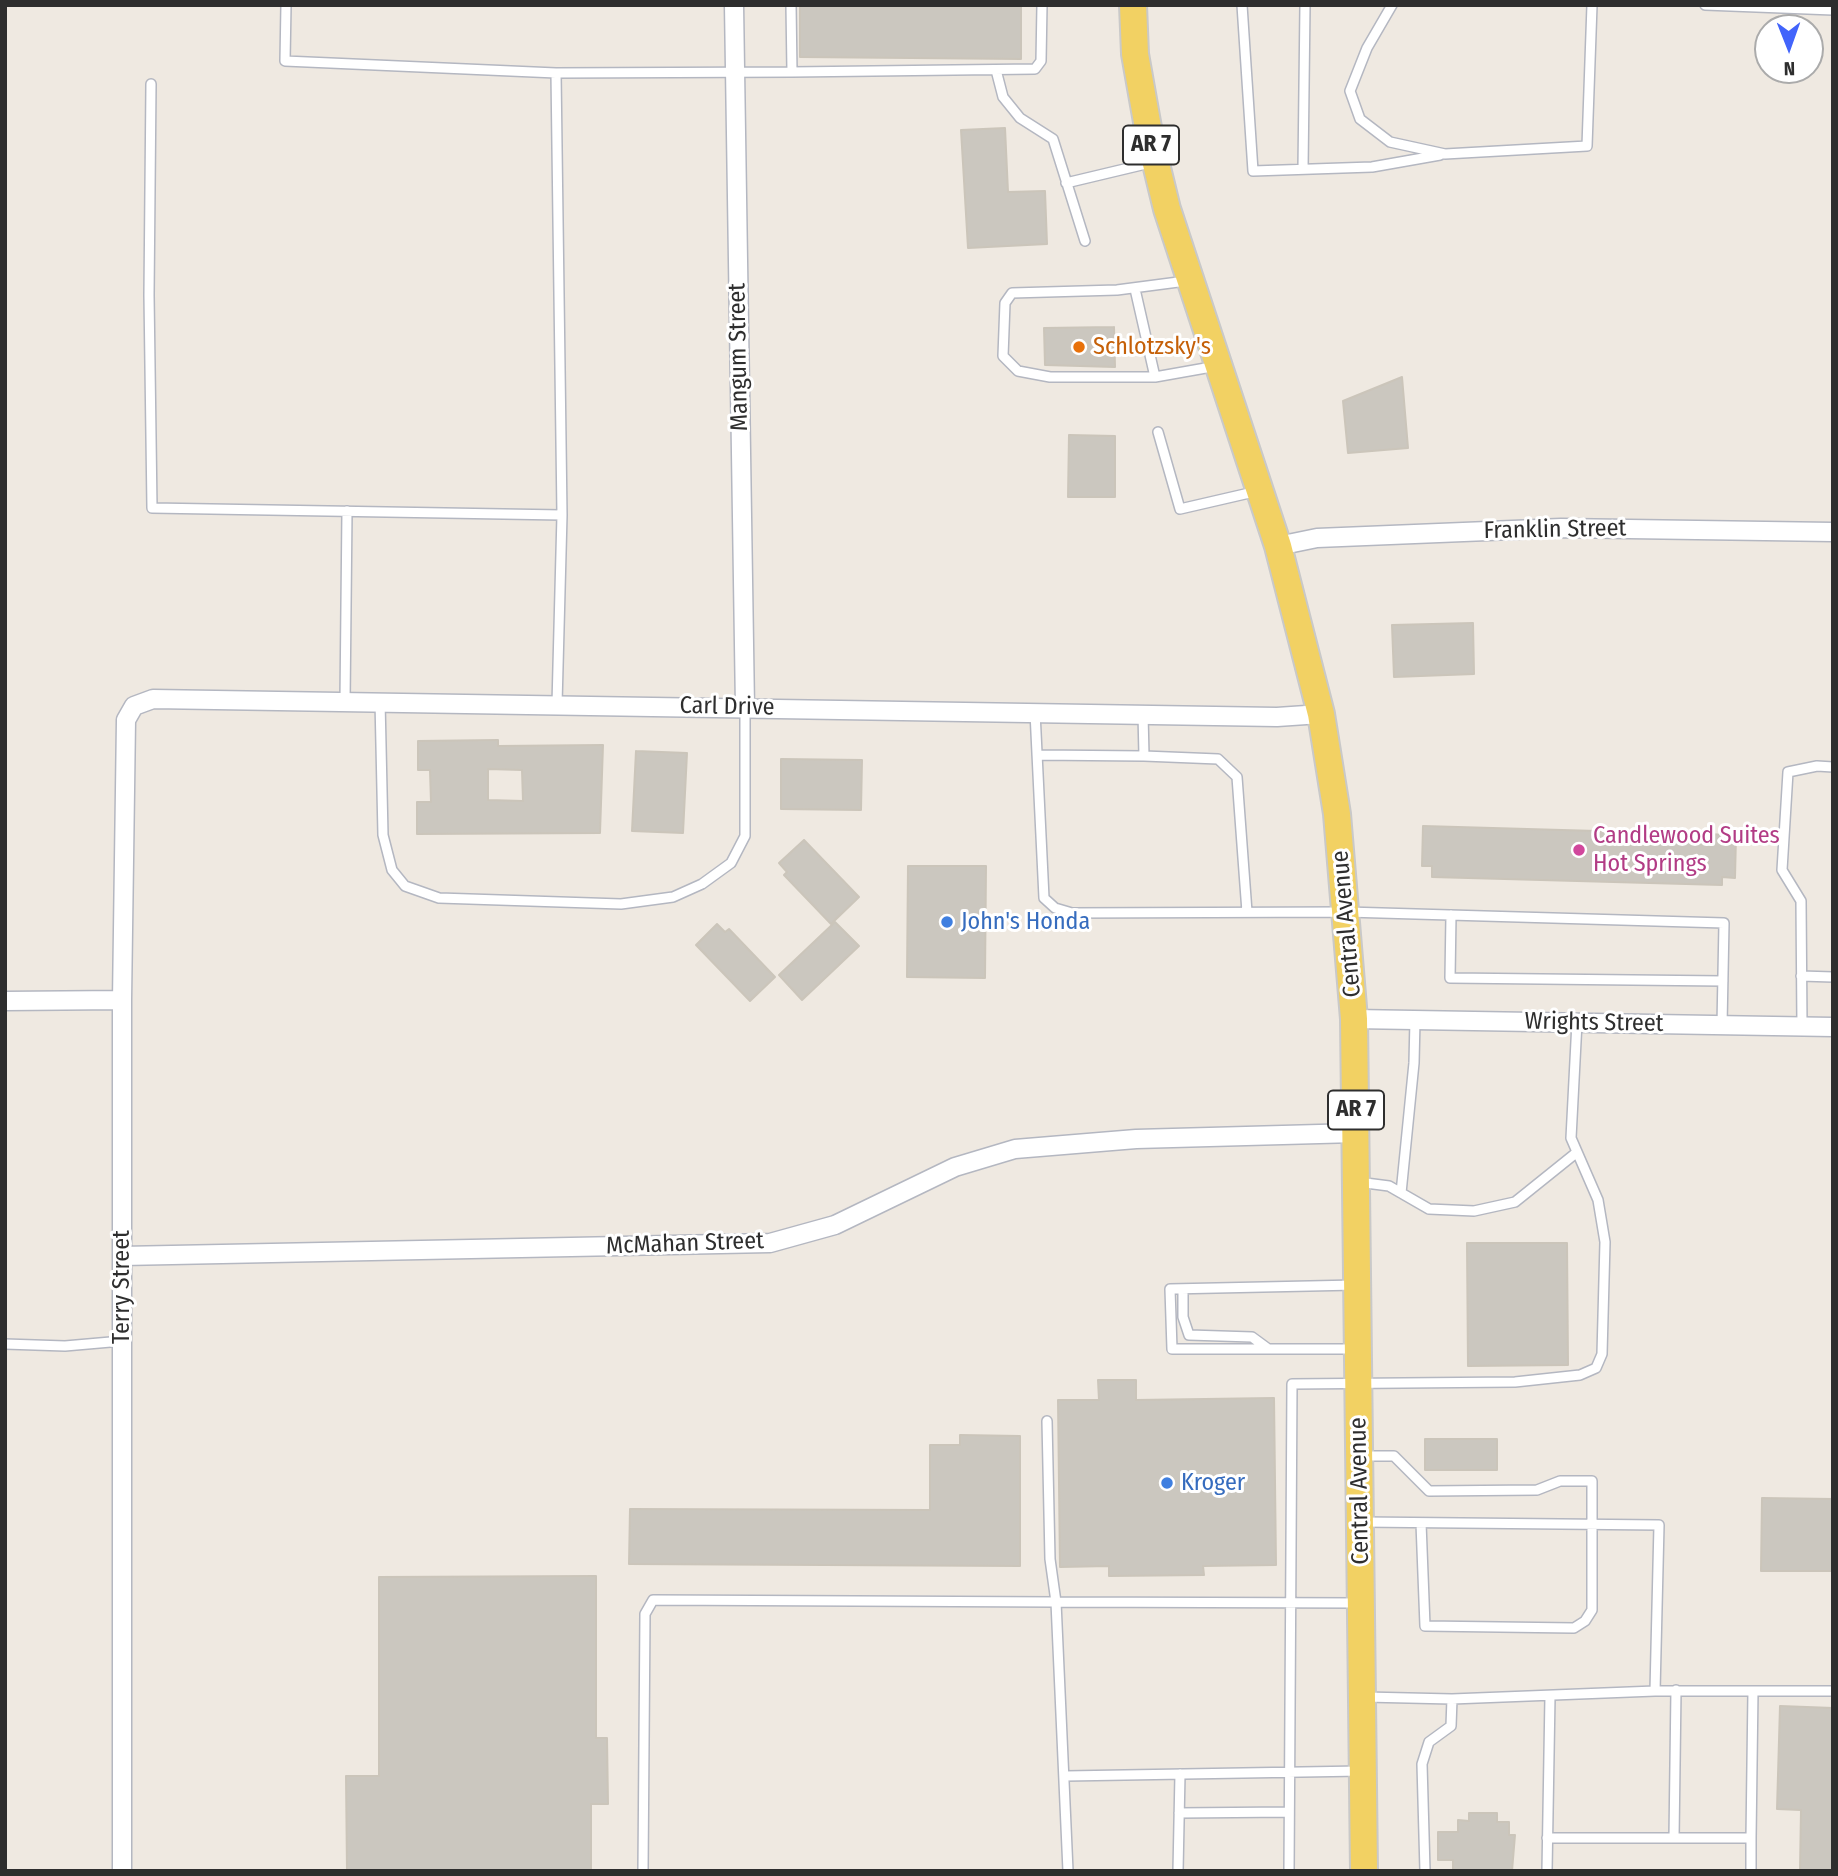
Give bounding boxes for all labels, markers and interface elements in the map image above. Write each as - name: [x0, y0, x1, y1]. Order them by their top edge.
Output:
- north arrow: [1754, 14, 1824, 84]
- text: N: [1783, 57, 1795, 80]
- road number: AR 7: [1123, 126, 1179, 164]
- street label: Mangum Street: [723, 283, 755, 431]
- place label: Schlotzsky's: [1093, 333, 1211, 361]
- marker: Schlotzsky's: [1071, 339, 1087, 355]
- street label: Franklin Street: [1483, 514, 1627, 546]
- street label: Carl Drive: [679, 692, 775, 722]
- place label: Candlewood Suites Hot Springs: [1593, 822, 1780, 878]
- marker: Candlewood Suites Hot Springs: [1571, 842, 1587, 858]
- street label: Central Avenue: [1326, 849, 1368, 999]
- place label: John's Honda: [961, 908, 1090, 936]
- marker: John's Honda: [939, 914, 955, 930]
- street label: Wrights Street: [1524, 1007, 1664, 1039]
- road number: AR 7: [1328, 1091, 1384, 1130]
- street label: McMahan Street: [606, 1227, 764, 1261]
- street label: Terry Street: [108, 1230, 136, 1344]
- street label: Central Avenue: [1344, 1417, 1376, 1565]
- place label: Kroger: [1181, 1469, 1245, 1497]
- marker: Kroger: [1159, 1475, 1175, 1491]

